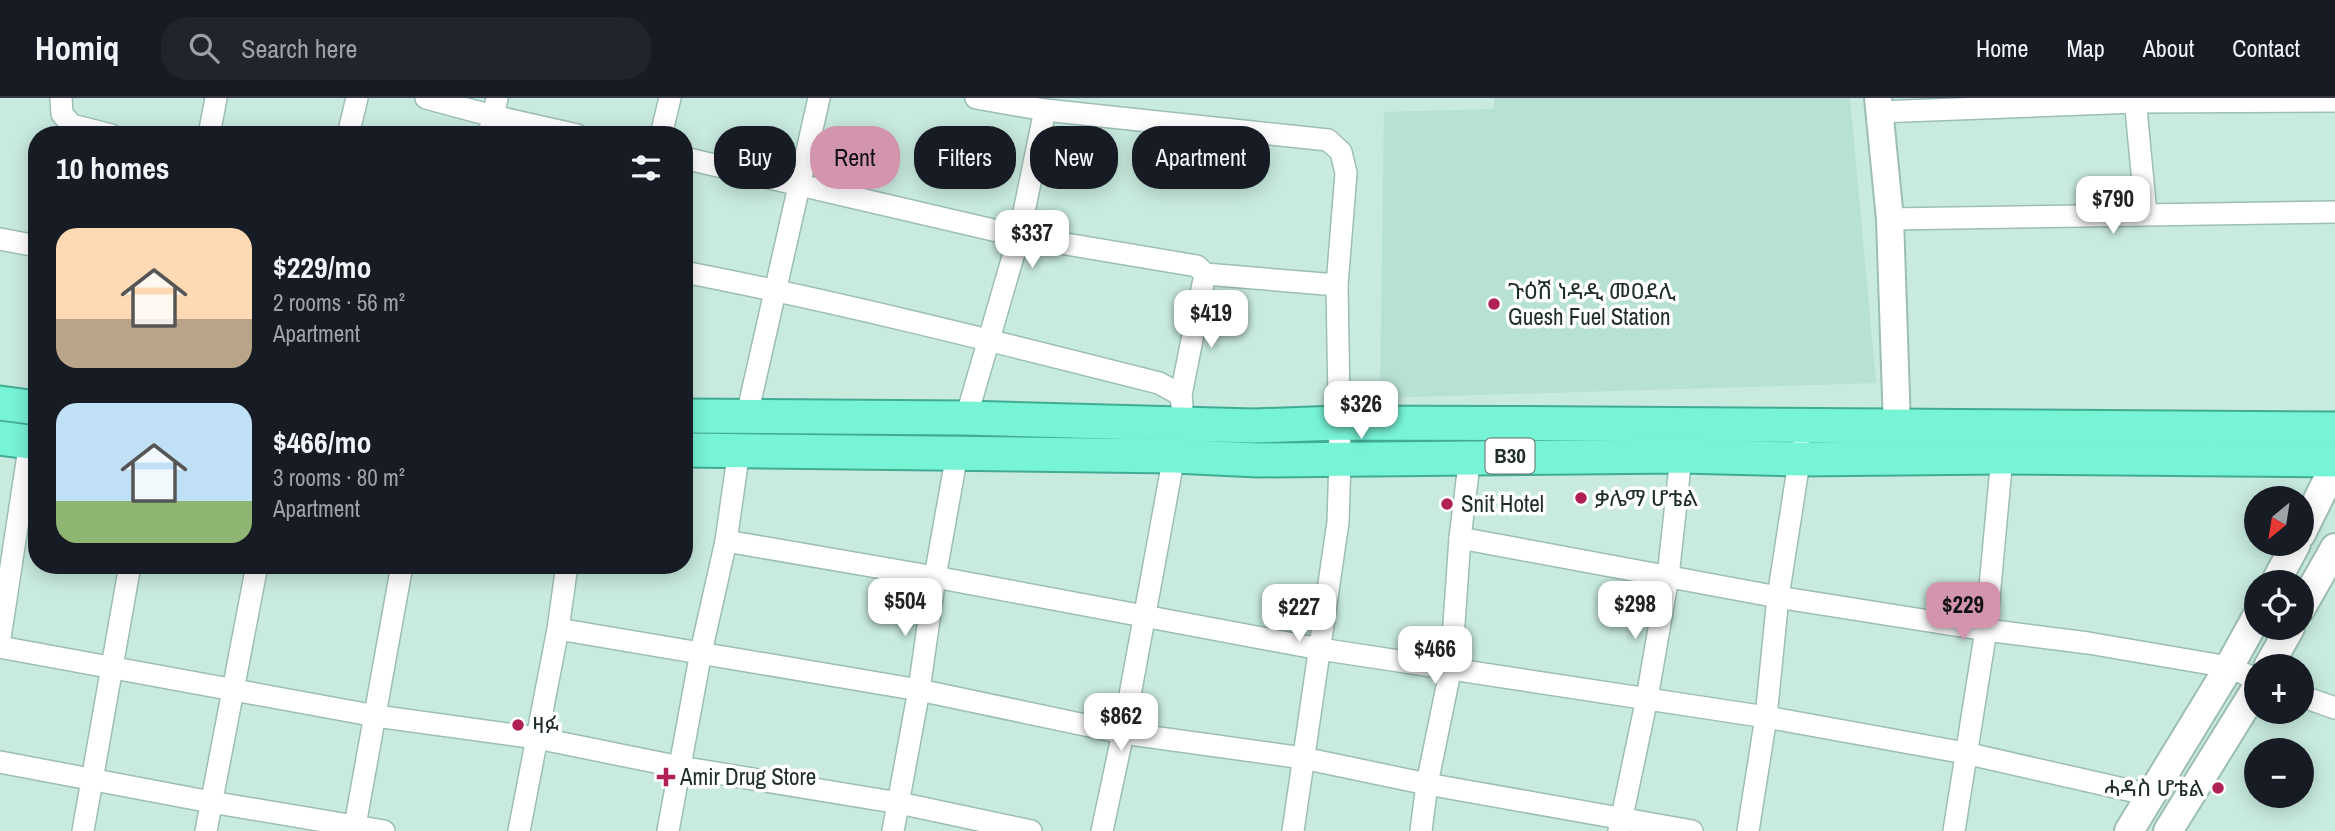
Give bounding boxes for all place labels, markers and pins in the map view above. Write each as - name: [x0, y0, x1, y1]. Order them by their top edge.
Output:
- pin: $790: [2072, 176, 2154, 236]
- pin: $337: [991, 211, 1073, 270]
- place label: ጉዕሽ ነዳዲ መዐደሊ Guesh Fuel Station: [1508, 275, 1676, 332]
- pin: $419: [1170, 290, 1252, 350]
- marker: ጉዕሽ ነዳዲ መዐደሊ Guesh Fuel Station: [1486, 296, 1502, 312]
- pin: $326: [1320, 382, 1402, 441]
- place label: ቃሌማ ሆቴል: [1595, 482, 1698, 513]
- place label: Snit Hotel: [1461, 488, 1544, 519]
- marker: ቃሌማ ሆቴል: [1573, 490, 1589, 506]
- marker: Snit Hotel: [1439, 496, 1455, 512]
- pin: $504: [864, 578, 946, 638]
- pin: $298: [1594, 582, 1676, 641]
- pin: $229: [1922, 582, 2004, 642]
- pin: $227: [1258, 584, 1340, 644]
- pin: $466: [1394, 626, 1476, 686]
- pin: $862: [1080, 694, 1162, 753]
- place label: ዛፉ: [532, 709, 559, 740]
- marker: ዛፉ: [510, 717, 526, 733]
- place label: Amir Drug Store: [679, 761, 816, 792]
- marker: Amir Drug Store: [658, 769, 674, 785]
- place label: ሓዳስ ሆቴል: [2103, 772, 2204, 803]
- marker: ሓዳስ ሆቴል: [2210, 780, 2226, 796]

